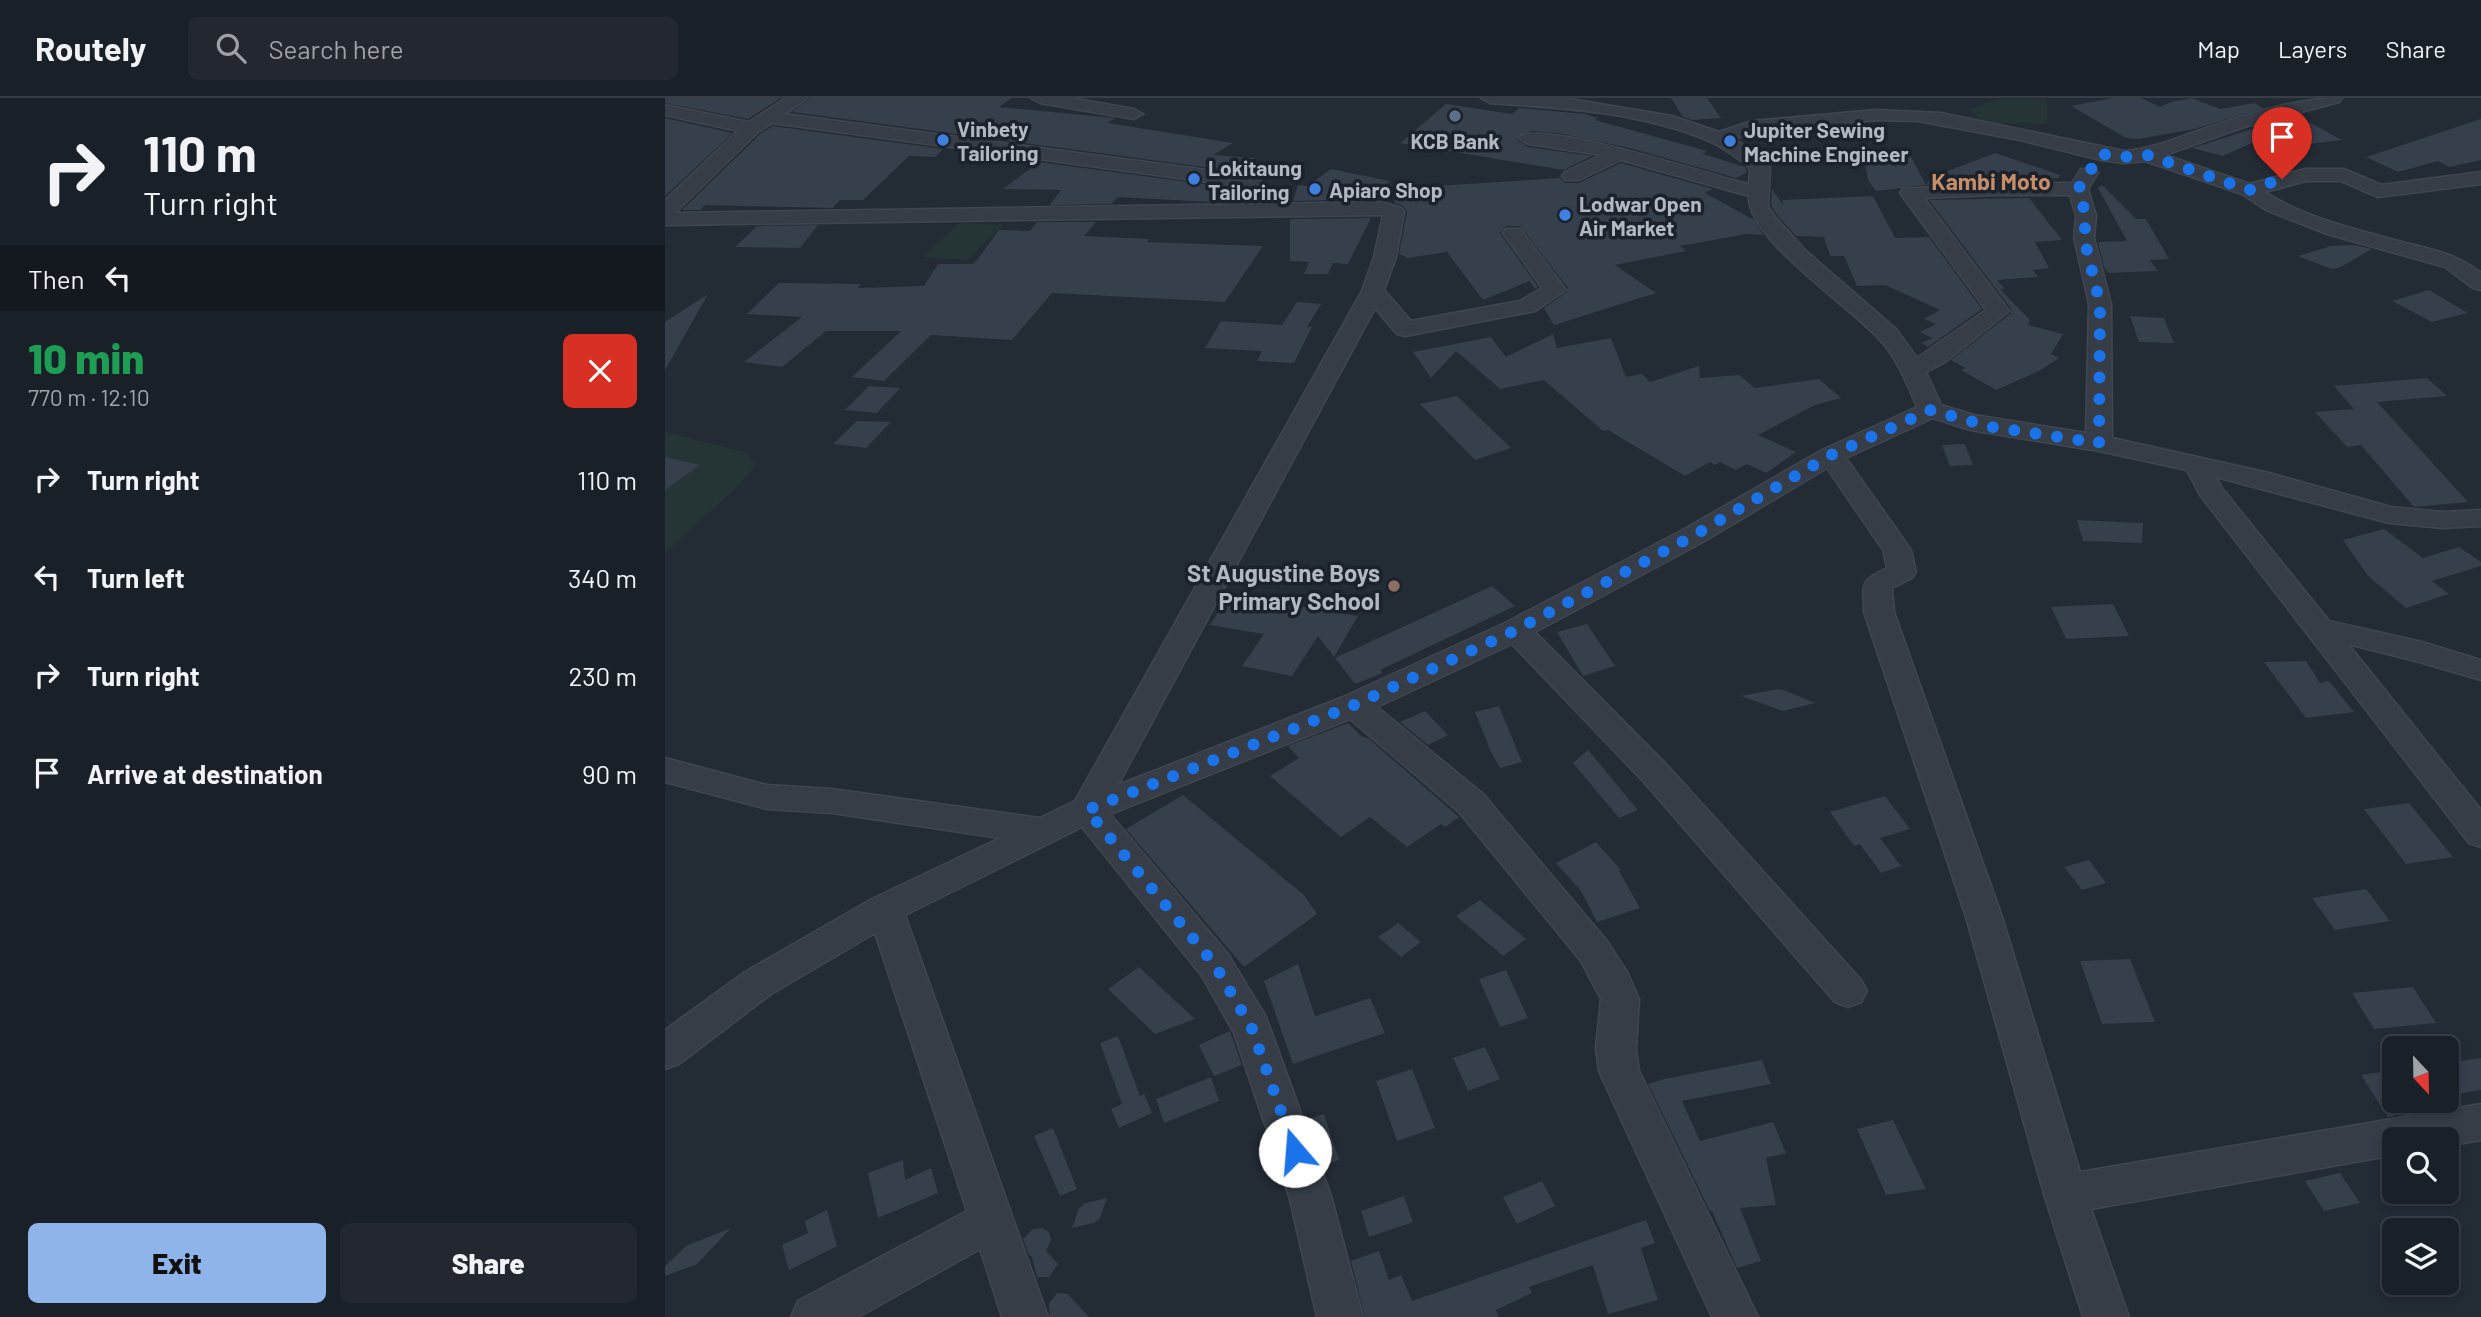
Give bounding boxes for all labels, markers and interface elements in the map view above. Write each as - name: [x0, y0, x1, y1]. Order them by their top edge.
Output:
- search box: [188, 17, 678, 80]
- text: Routely: [35, 28, 146, 68]
- icon: search: [212, 29, 250, 67]
- text: Search here: [268, 33, 404, 64]
- text: Map: [2197, 34, 2240, 63]
- text: Layers: [2278, 34, 2347, 63]
- text: Share: [2385, 34, 2446, 63]
- pin: [2252, 107, 2312, 179]
- marker: KCB Bank: [1447, 108, 1463, 124]
- place label: Vinbety Tailoring: [957, 116, 1038, 165]
- place label: Jupiter Sewing Machine Engineer: [1744, 117, 1909, 166]
- icon: arrive: [2263, 118, 2301, 156]
- text: 110 m: [143, 123, 257, 182]
- icon: right: [28, 126, 119, 217]
- place label: KCB Bank: [1410, 128, 1500, 153]
- marker: Vinbety Tailoring: [935, 132, 951, 148]
- marker: Jupiter Sewing Machine Engineer: [1722, 133, 1738, 149]
- place label: Lokitaung Tailoring: [1208, 155, 1302, 204]
- district label: Kambi Moto: [1931, 167, 2051, 195]
- marker: Lokitaung Tailoring: [1186, 171, 1202, 187]
- place label: Apiaro Shop: [1329, 177, 1443, 202]
- marker: Apiaro Shop: [1307, 181, 1323, 197]
- text: Turn right: [143, 183, 278, 221]
- place label: Lodwar Open Air Market: [1579, 191, 1702, 240]
- marker: Lodwar Open Air Market: [1557, 207, 1573, 223]
- icon: left: [99, 259, 137, 297]
- text: Then: [28, 263, 85, 294]
- text: 10 min: [28, 332, 144, 382]
- button: close: [563, 334, 637, 408]
- text: 770 m · 12:10: [28, 383, 150, 411]
- icon: right: [28, 460, 66, 498]
- text: Turn right: [87, 464, 200, 495]
- text: 110 m: [577, 464, 637, 495]
- icon: left: [28, 558, 66, 596]
- place label: St Augustine Boys Primary School: [1187, 558, 1380, 615]
- text: Turn left: [87, 562, 185, 593]
- text: 340 m: [568, 562, 637, 593]
- marker: St Augustine Boys Primary School: [1386, 578, 1402, 594]
- icon: right: [28, 656, 66, 694]
- text: Turn right: [87, 660, 200, 691]
- text: 230 m: [568, 660, 637, 691]
- icon: arrive: [28, 754, 66, 792]
- text: Arrive at destination: [87, 758, 323, 789]
- text: 90 m: [582, 758, 637, 789]
- north arrow: [2382, 1036, 2459, 1113]
- map controls: [2382, 1036, 2459, 1295]
- position arrow: [1258, 1114, 1332, 1188]
- button: search: [2382, 1127, 2459, 1204]
- button: layers: [2382, 1218, 2459, 1295]
- button: Exit: [28, 1223, 326, 1303]
- button: Share: [340, 1223, 637, 1303]

